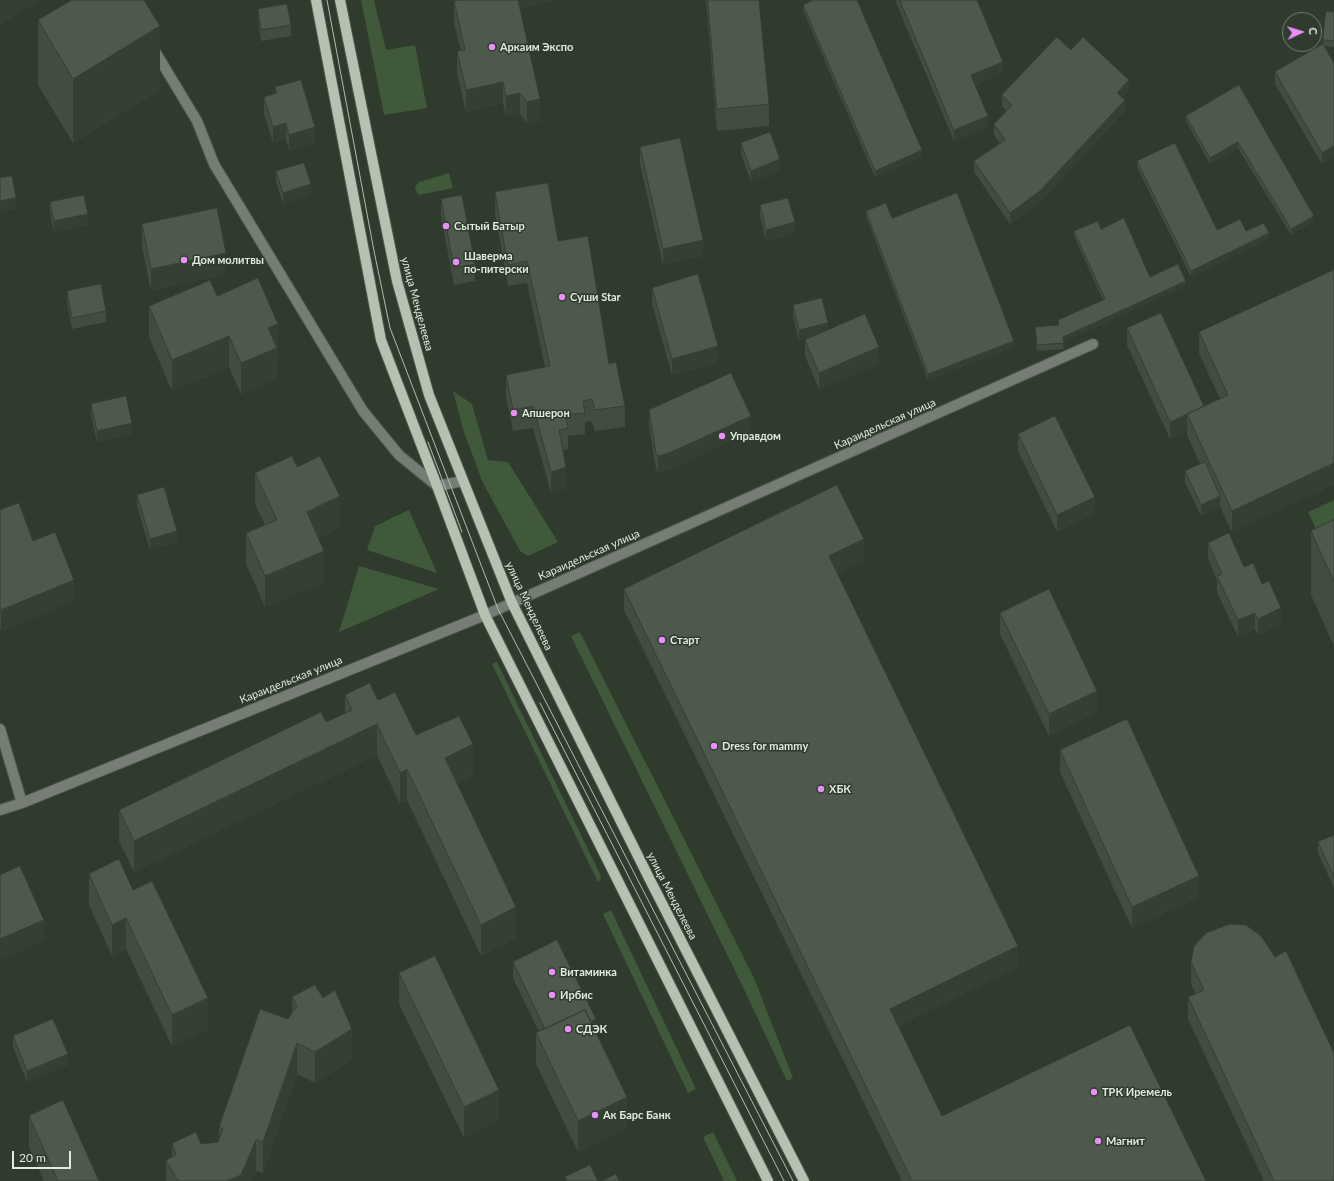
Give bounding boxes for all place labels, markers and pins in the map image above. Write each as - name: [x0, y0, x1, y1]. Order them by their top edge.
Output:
- place label: Аркаим Экспо: [500, 40, 573, 54]
- marker: Аркаим Экспо: [487, 42, 497, 52]
- place label: Сытый Батыр: [454, 219, 525, 233]
- marker: Сытый Батыр: [441, 221, 451, 231]
- place label: Шаверма по-питерски: [464, 249, 529, 275]
- place label: Дом молитвы: [192, 253, 264, 267]
- marker: Дом молитвы: [179, 255, 189, 265]
- marker: Шаверма по-питерски: [451, 257, 461, 267]
- place label: Суши Star: [570, 290, 621, 304]
- marker: Суши Star: [557, 292, 567, 302]
- place label: Апшерон: [522, 406, 570, 420]
- marker: Апшерон: [509, 408, 519, 418]
- place label: Управдом: [730, 429, 781, 443]
- marker: Управдом: [717, 431, 727, 441]
- place label: Старт: [670, 633, 700, 647]
- marker: Старт: [657, 635, 667, 645]
- place label: Dress for mammy: [722, 739, 808, 753]
- marker: Dress for mammy: [709, 741, 719, 751]
- place label: ХБК: [829, 782, 851, 796]
- marker: ХБК: [816, 784, 826, 794]
- place label: Витаминка: [560, 965, 617, 979]
- marker: Витаминка: [547, 967, 557, 977]
- place label: Ирбис: [560, 988, 593, 1002]
- marker: Ирбис: [547, 990, 557, 1000]
- place label: СДЭК: [576, 1022, 607, 1036]
- marker: СДЭК: [563, 1024, 573, 1034]
- place label: ТРК Иремель: [1102, 1085, 1172, 1099]
- marker: ТРК Иремель: [1089, 1087, 1099, 1097]
- place label: Ак Барс Банк: [603, 1108, 671, 1122]
- marker: Ак Барс Банк: [590, 1110, 600, 1120]
- place label: Магнит: [1106, 1134, 1145, 1148]
- marker: Магнит: [1093, 1136, 1103, 1146]

